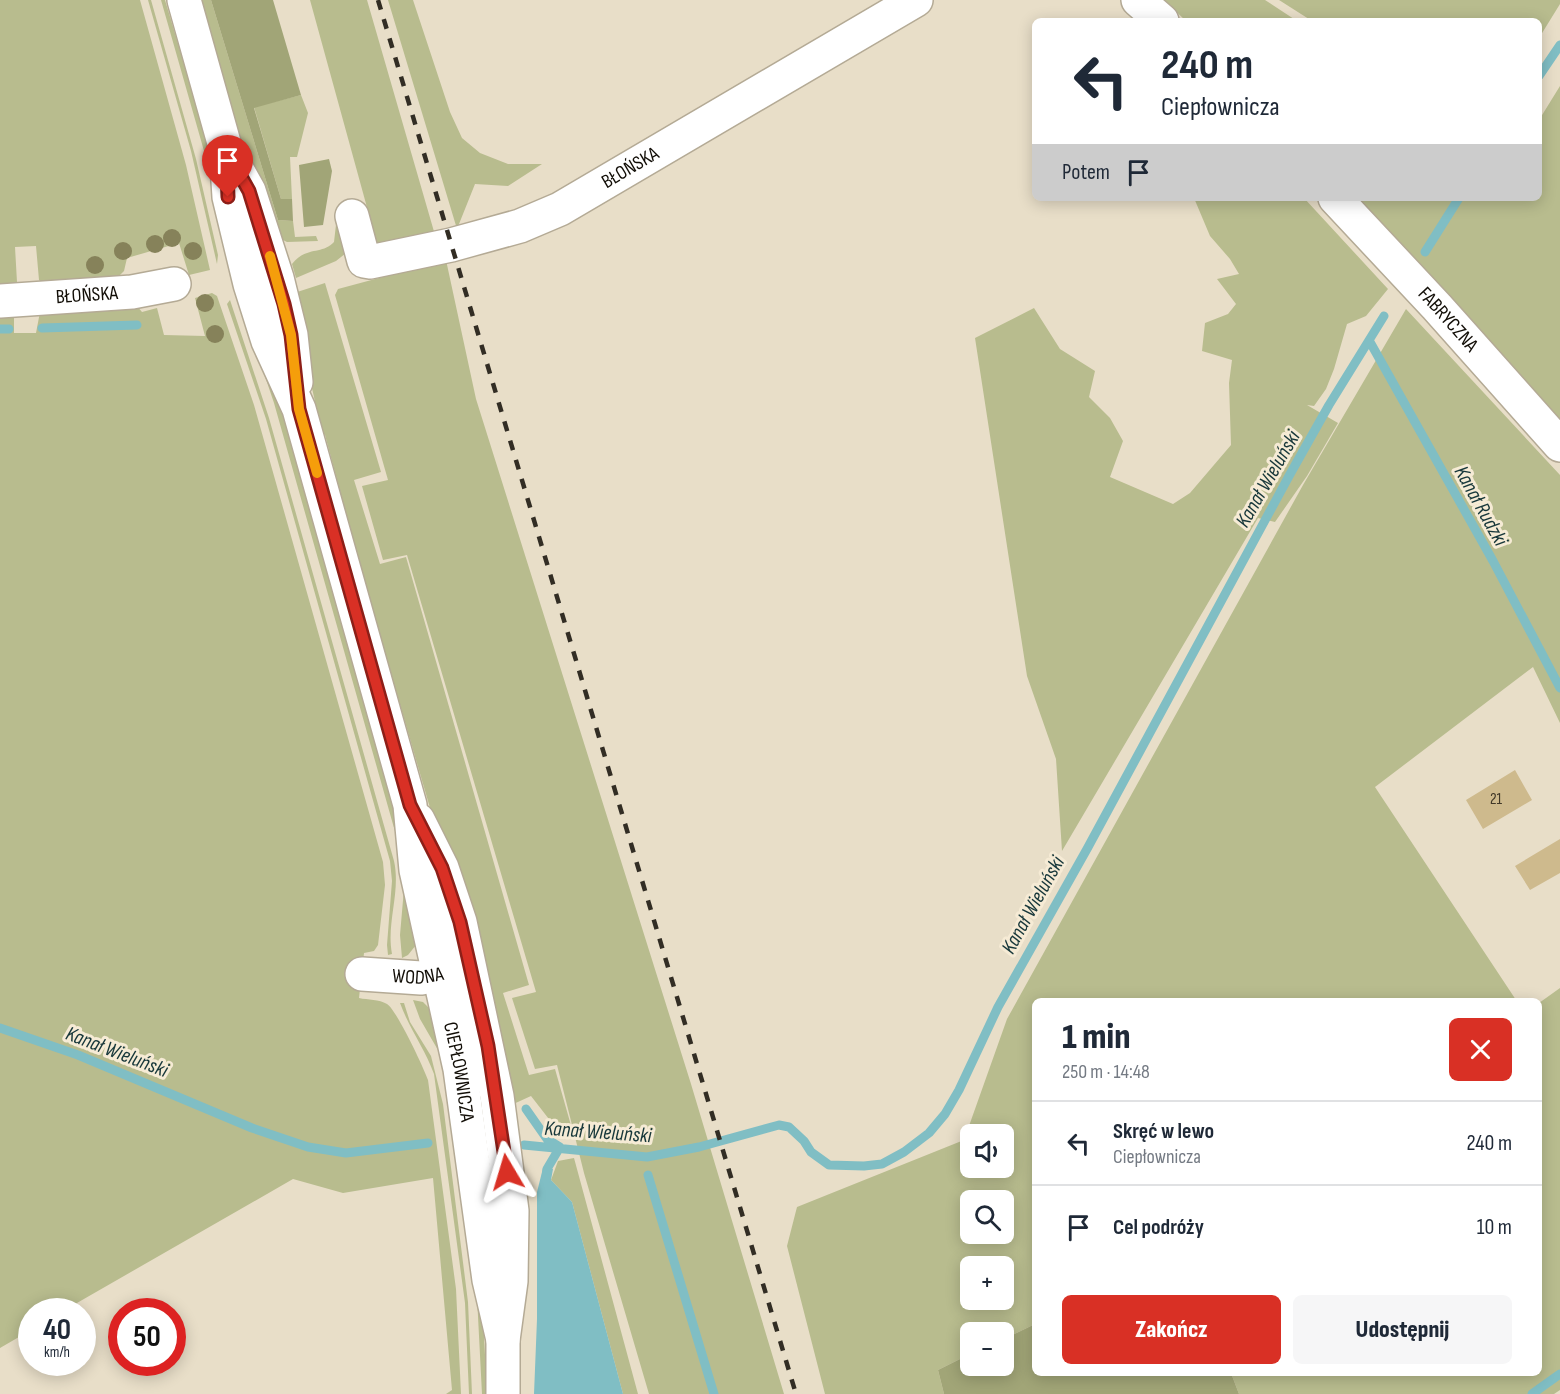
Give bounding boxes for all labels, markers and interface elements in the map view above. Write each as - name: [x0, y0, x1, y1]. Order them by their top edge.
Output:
- text: 240 m: [1161, 40, 1253, 91]
- icon: left: [1062, 42, 1140, 120]
- text: Ciepłownicza: [1161, 91, 1280, 123]
- pin: [202, 135, 253, 197]
- street label: BŁOŃSKA: [597, 141, 664, 194]
- icon: arrive: [211, 144, 244, 177]
- icon: arrive: [1122, 156, 1155, 189]
- text: Potem: [1062, 159, 1110, 186]
- street label: BŁOŃSKA: [55, 281, 119, 309]
- street label: FABRYCZNA: [1413, 282, 1484, 357]
- water label: Kanał Wieluński: [1230, 425, 1306, 532]
- water label: Kanał Rudzki: [1449, 462, 1514, 551]
- house number: 21: [1490, 790, 1503, 809]
- water label: Kanał Wieluński: [996, 851, 1071, 958]
- street label: WODNA: [391, 962, 446, 990]
- text: 1 min: [1062, 1016, 1130, 1059]
- button: close: [1449, 1018, 1512, 1081]
- street label: CIEPŁOWNICZA: [438, 1020, 479, 1124]
- water label: Kanał Wieluński: [62, 1021, 173, 1083]
- text: 250 m · 14:48: [1062, 1060, 1150, 1084]
- water label: Kanał Wieluński: [544, 1116, 654, 1148]
- text: Skręć w lewo: [1113, 1118, 1214, 1145]
- map controls: [960, 1124, 1014, 1376]
- button: sound: [960, 1124, 1014, 1178]
- icon: left: [1062, 1127, 1095, 1160]
- text: 240 m: [1466, 1130, 1512, 1157]
- position arrow: [475, 1140, 539, 1204]
- text: Ciepłownicza: [1113, 1145, 1201, 1169]
- button: search: [960, 1190, 1014, 1244]
- icon: arrive: [1062, 1211, 1095, 1244]
- text: Cel podróży: [1113, 1214, 1204, 1241]
- text: 10 m: [1477, 1214, 1512, 1241]
- button: +: [960, 1256, 1014, 1310]
- button: Zakończ: [1062, 1295, 1281, 1364]
- button: Udostępnij: [1293, 1295, 1512, 1364]
- speed limit sign: 50: [108, 1298, 186, 1376]
- text: 40: [43, 1312, 71, 1348]
- button: −: [960, 1322, 1014, 1376]
- text: km/h: [44, 1343, 70, 1362]

